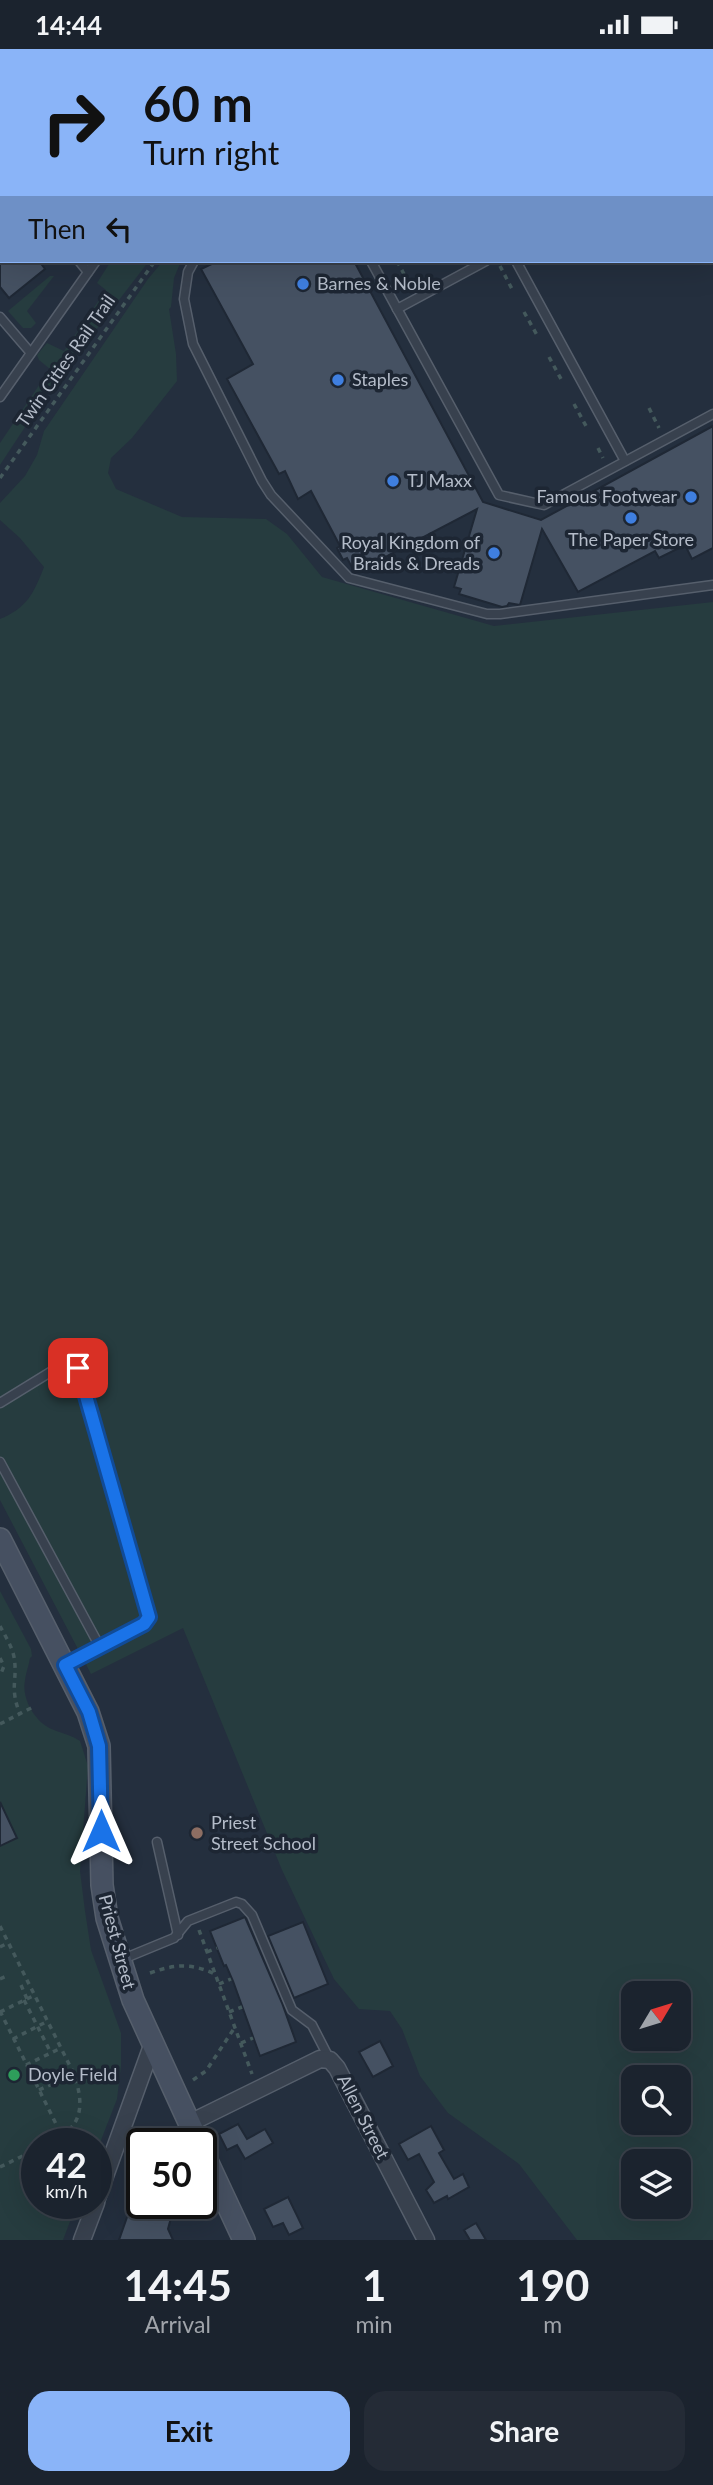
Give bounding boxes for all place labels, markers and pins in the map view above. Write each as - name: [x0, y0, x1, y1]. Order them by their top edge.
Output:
- place label: Barnes & Noble: [317, 272, 441, 294]
- marker: Barnes & Noble: [295, 276, 311, 292]
- place label: Staples: [352, 368, 409, 390]
- marker: Staples: [330, 372, 346, 388]
- place label: TJ Maxx: [407, 469, 472, 491]
- marker: TJ Maxx: [385, 473, 401, 489]
- place label: Famous Footwear: [537, 485, 677, 507]
- marker: Famous Footwear: [683, 489, 699, 505]
- marker: The Paper Store: [623, 510, 639, 526]
- place label: The Paper Store: [568, 528, 694, 550]
- place label: Royal Kingdom of Braids & Dreads: [341, 531, 481, 574]
- marker: Royal Kingdom of Braids & Dreads: [486, 545, 502, 561]
- pin: [48, 1338, 108, 1398]
- place label: Priest Street School: [211, 1811, 316, 1854]
- marker: Priest Street School: [189, 1825, 205, 1841]
- place label: Doyle Field: [28, 2063, 117, 2085]
- marker: Doyle Field: [6, 2067, 22, 2083]

